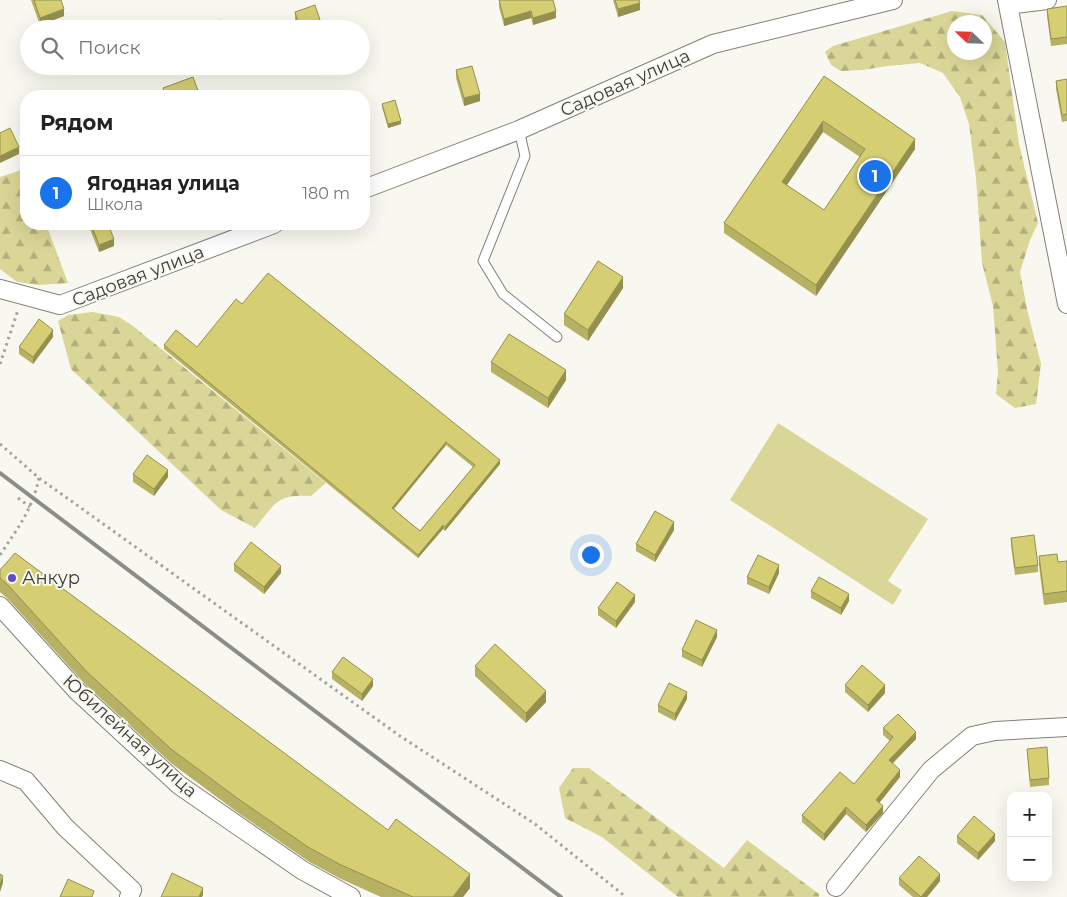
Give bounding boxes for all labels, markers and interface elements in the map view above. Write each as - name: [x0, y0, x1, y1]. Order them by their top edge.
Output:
- north arrow: [947, 15, 992, 60]
- search box: [20, 20, 370, 75]
- icon: search: [38, 34, 66, 62]
- text: Поиск: [78, 36, 141, 59]
- street label: Садовая улица: [557, 45, 693, 121]
- text: Рядом: [40, 110, 113, 135]
- pin: 1: [859, 157, 891, 195]
- text: Ягодная улица: [87, 172, 240, 195]
- text: 1: [53, 184, 59, 203]
- text: 180 m: [302, 184, 350, 203]
- text: Школа: [87, 195, 143, 214]
- street label: Садовая улица: [69, 241, 207, 311]
- your location: [578, 542, 604, 568]
- place label: Анкур: [22, 567, 80, 589]
- marker: Анкур: [6, 572, 18, 584]
- street label: Юбилейная улица: [58, 670, 202, 802]
- map controls: [1007, 792, 1052, 882]
- button: +: [1007, 792, 1052, 837]
- button: −: [1007, 837, 1052, 882]

